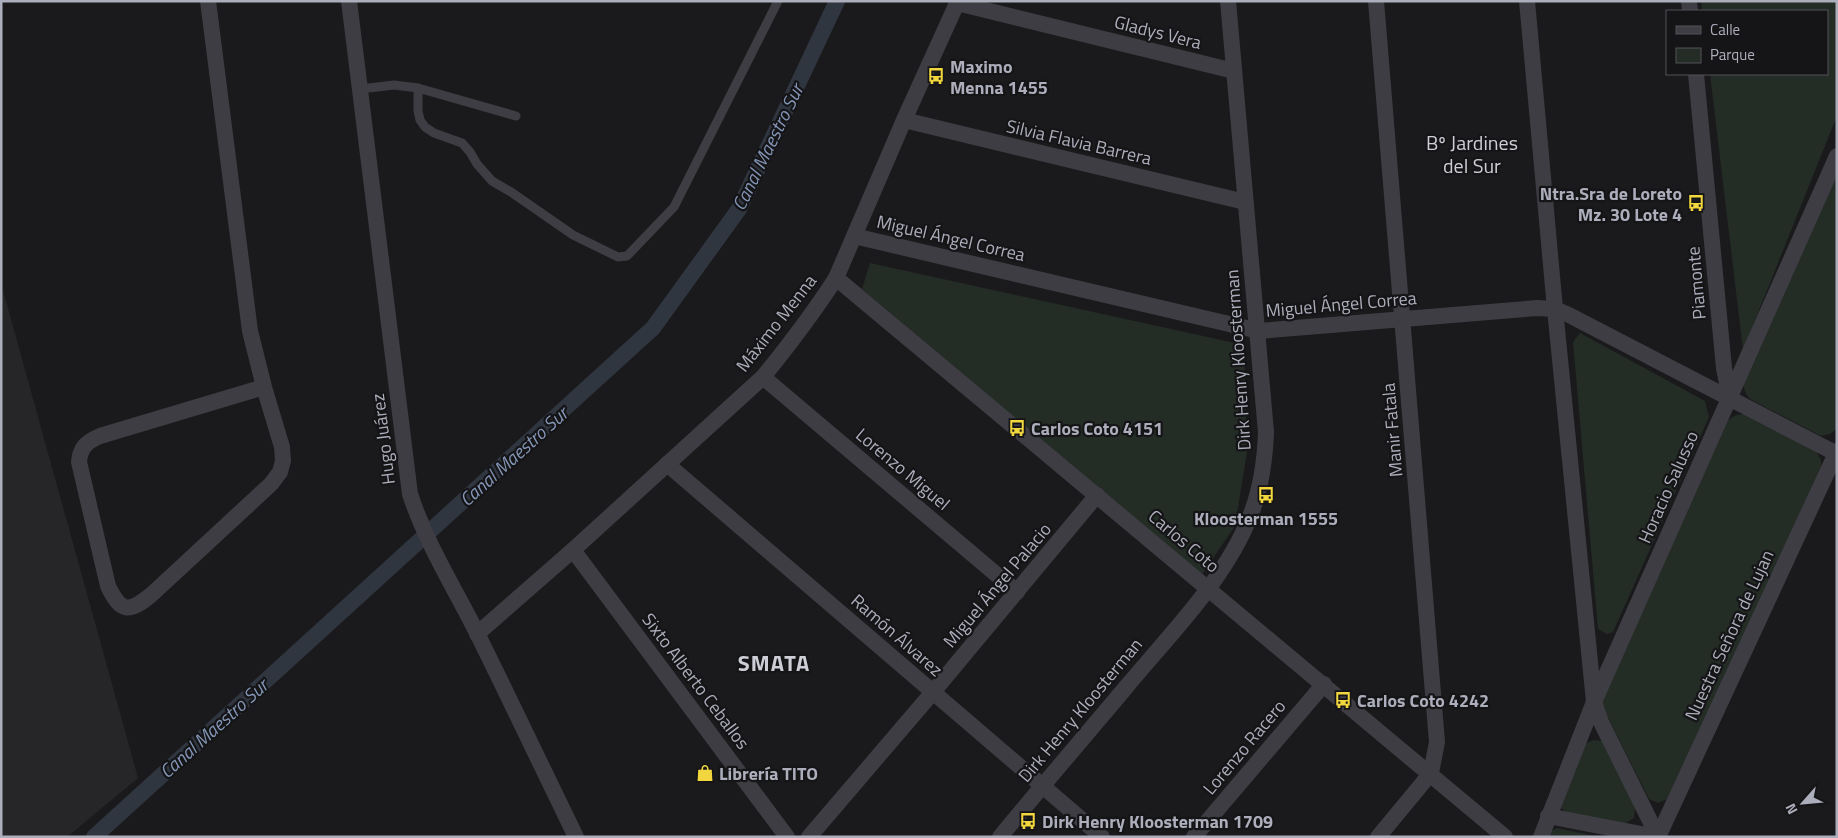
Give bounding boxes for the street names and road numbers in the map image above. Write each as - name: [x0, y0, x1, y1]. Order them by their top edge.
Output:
- street label: Gladys Vera: [1112, 8, 1204, 56]
- street label: Silvia Flavia Barrera: [1004, 112, 1154, 172]
- street label: Miguel Ángel Correa: [874, 208, 1028, 268]
- street label: Piamonte: [1679, 245, 1713, 321]
- street label: Máximo Menna: [729, 269, 823, 377]
- street label: Dirk Henry Kloosterman: [1218, 269, 1258, 451]
- street label: Miguel Ángel Correa: [1264, 284, 1418, 324]
- street label: Manir Fatala: [1374, 382, 1410, 478]
- street label: Hugo Juárez: [364, 392, 402, 486]
- street label: Lorenzo Miguel: [850, 422, 956, 516]
- street label: Horacio Salusso: [1631, 426, 1705, 548]
- street label: Carlos Coto: [1142, 503, 1226, 579]
- street label: Miguel Ángel Palacio: [937, 517, 1057, 653]
- street label: Nuestra Señora de Lujan: [1678, 545, 1780, 725]
- street label: Ramón Álvarez: [845, 587, 949, 683]
- street label: Sixto Alberto Ceballos: [636, 607, 756, 755]
- street label: Dirk Henry Kloosterman: [1011, 632, 1149, 788]
- street label: Lorenzo Racero: [1196, 694, 1292, 800]

